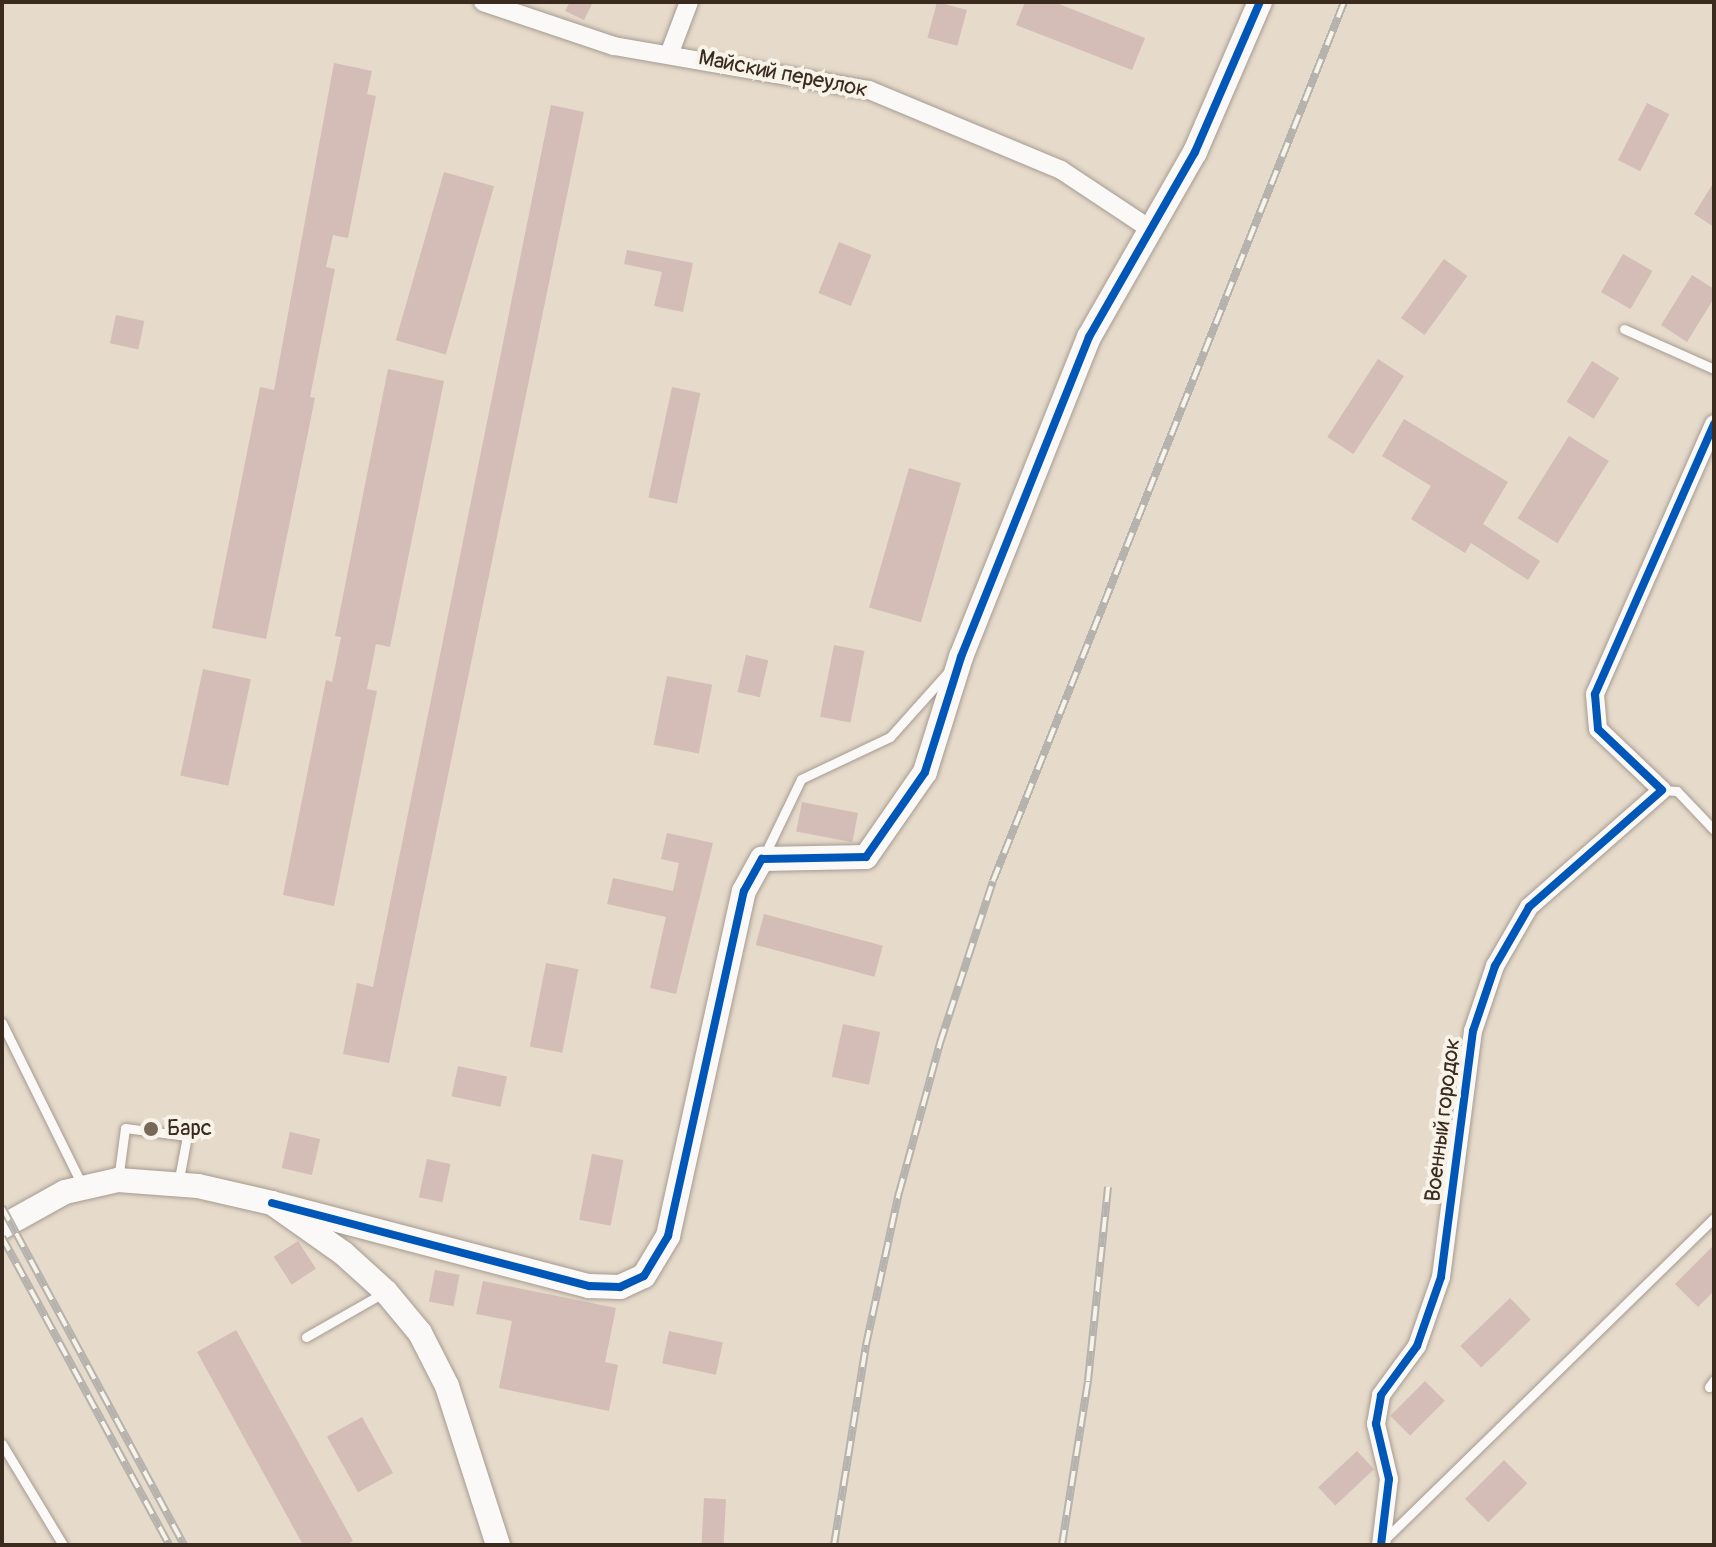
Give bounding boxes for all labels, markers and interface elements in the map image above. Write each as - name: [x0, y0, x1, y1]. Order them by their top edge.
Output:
- street label: Майский переулок: [696, 45, 870, 103]
- street label: Военный городок: [1420, 1037, 1466, 1203]
- place label: Барс: [167, 1116, 212, 1142]
- marker: Барс: [142, 1120, 160, 1138]

